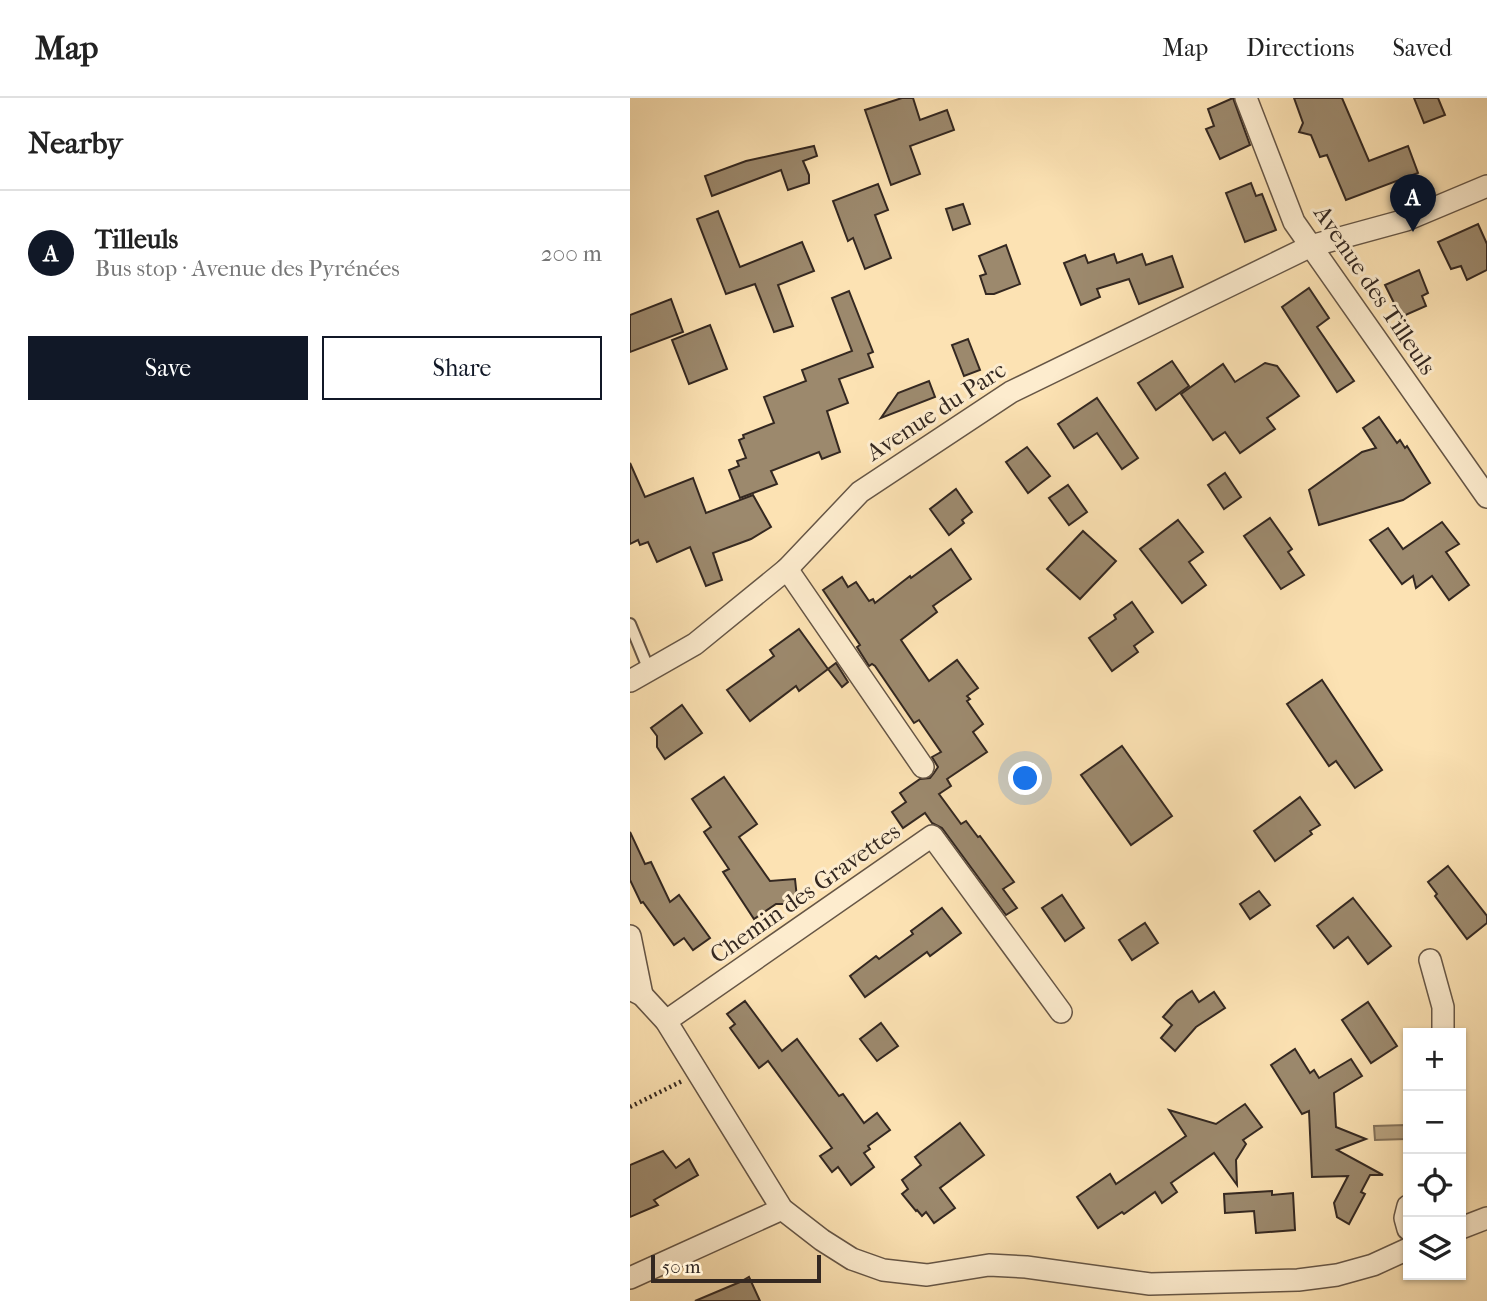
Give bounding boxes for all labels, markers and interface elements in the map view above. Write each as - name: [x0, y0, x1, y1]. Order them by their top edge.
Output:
- text: Map: [35, 29, 98, 68]
- text: Map: [1162, 34, 1208, 62]
- text: Directions: [1246, 34, 1354, 62]
- text: Saved: [1392, 34, 1452, 62]
- text: Nearby: [28, 126, 123, 161]
- pin: A: [1390, 174, 1436, 232]
- street label: Avenue des Tilleuls: [1307, 199, 1442, 380]
- text: Tilleuls: [95, 224, 178, 255]
- text: A: [44, 240, 58, 267]
- text: 200 m: [541, 240, 602, 267]
- text: Bus stop · Avenue des Pyrénées: [95, 255, 400, 282]
- button: Save: [28, 336, 308, 400]
- button: Share: [322, 336, 602, 400]
- street label: Avenue du Parc: [860, 356, 1011, 467]
- your location: [1008, 761, 1042, 795]
- street label: Chemin des Gravettes: [705, 817, 906, 969]
- map controls: [1403, 1028, 1466, 1280]
- button: +: [1403, 1028, 1466, 1091]
- button: −: [1403, 1091, 1466, 1154]
- button: locate: [1403, 1154, 1466, 1217]
- button: layers: [1403, 1217, 1466, 1280]
- scale bar: [651, 1252, 821, 1284]
- text: 50 m: [662, 1256, 701, 1278]

